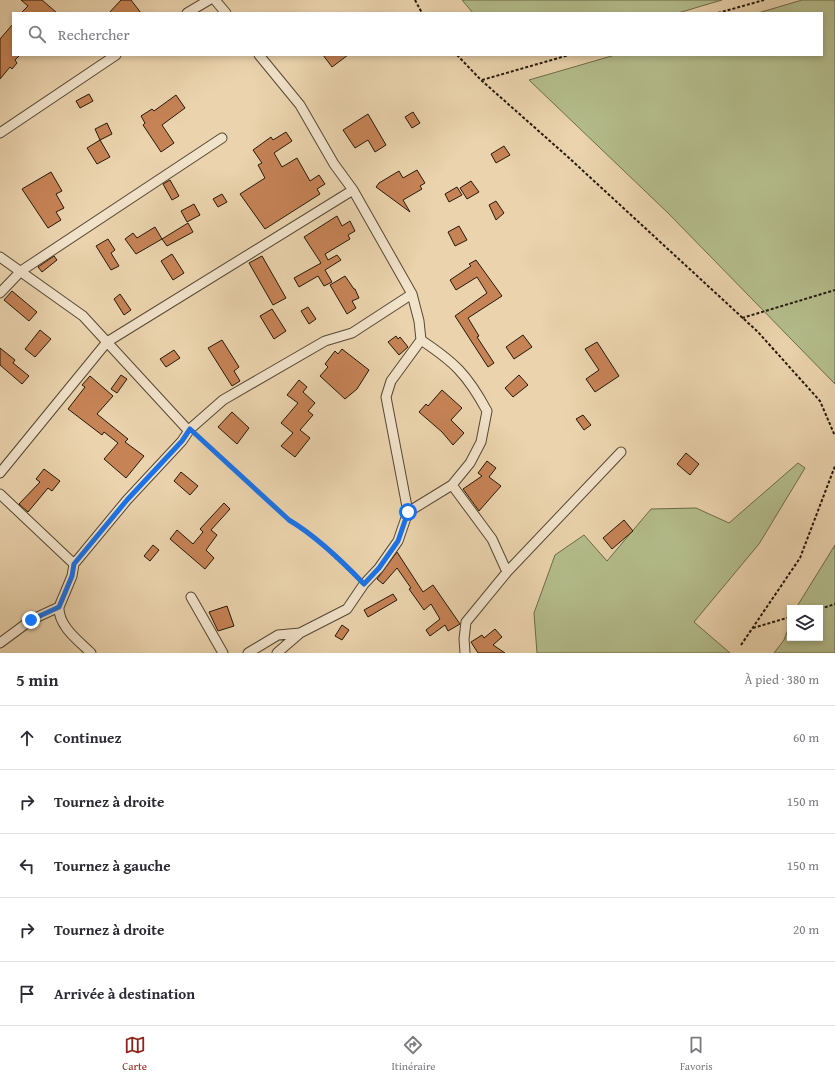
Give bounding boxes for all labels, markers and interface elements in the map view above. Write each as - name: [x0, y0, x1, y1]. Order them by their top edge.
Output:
- search box: [12, 12, 823, 56]
- icon: search: [26, 23, 48, 45]
- text: Rechercher: [58, 24, 130, 45]
- route start: [399, 503, 417, 521]
- map controls: [787, 605, 823, 641]
- button: layers: [787, 605, 823, 641]
- route end: [22, 611, 40, 629]
- text: 5 min: [16, 667, 58, 692]
- text: À pied · 380 m: [744, 670, 819, 689]
- icon: ahead: [16, 727, 38, 749]
- text: Continuez: [54, 727, 122, 748]
- text: 60 m: [793, 728, 819, 747]
- icon: right: [16, 791, 38, 813]
- text: Tournez à droite: [54, 791, 164, 812]
- text: 150 m: [787, 792, 819, 811]
- icon: left: [16, 855, 38, 877]
- text: Tournez à gauche: [54, 855, 171, 876]
- text: 150 m: [787, 856, 819, 875]
- icon: right: [16, 919, 38, 941]
- text: Tournez à droite: [54, 919, 164, 940]
- text: 20 m: [793, 920, 819, 939]
- icon: arrive: [16, 983, 38, 1005]
- text: Arrivée à destination: [54, 983, 195, 1004]
- tab: Carte: [122, 1034, 147, 1074]
- tab: Itinéraire: [391, 1034, 435, 1074]
- tab: Favoris: [680, 1034, 713, 1074]

